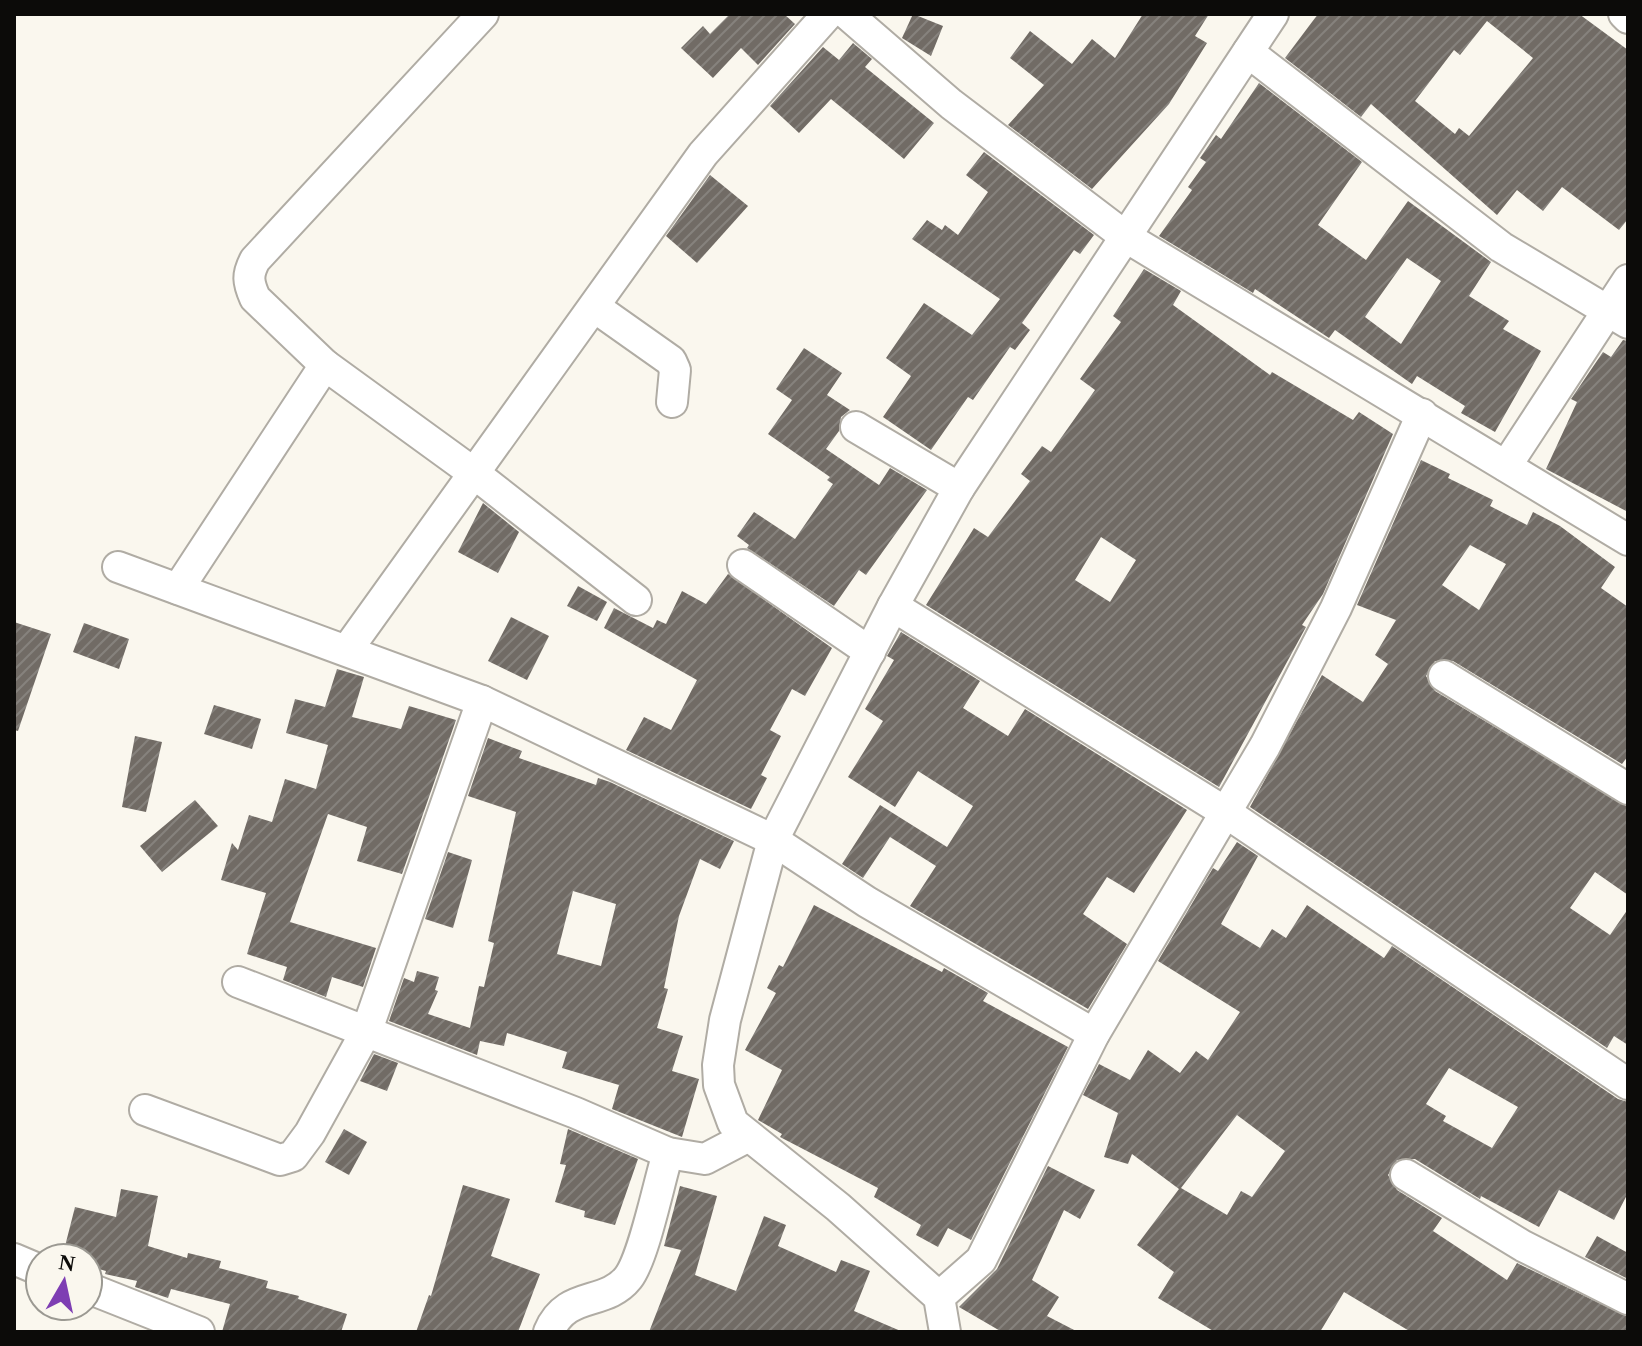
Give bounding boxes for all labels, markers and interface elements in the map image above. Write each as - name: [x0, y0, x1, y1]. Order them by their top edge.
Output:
- north arrow: [24, 1242, 104, 1322]
- text: N: [57, 1249, 77, 1276]

